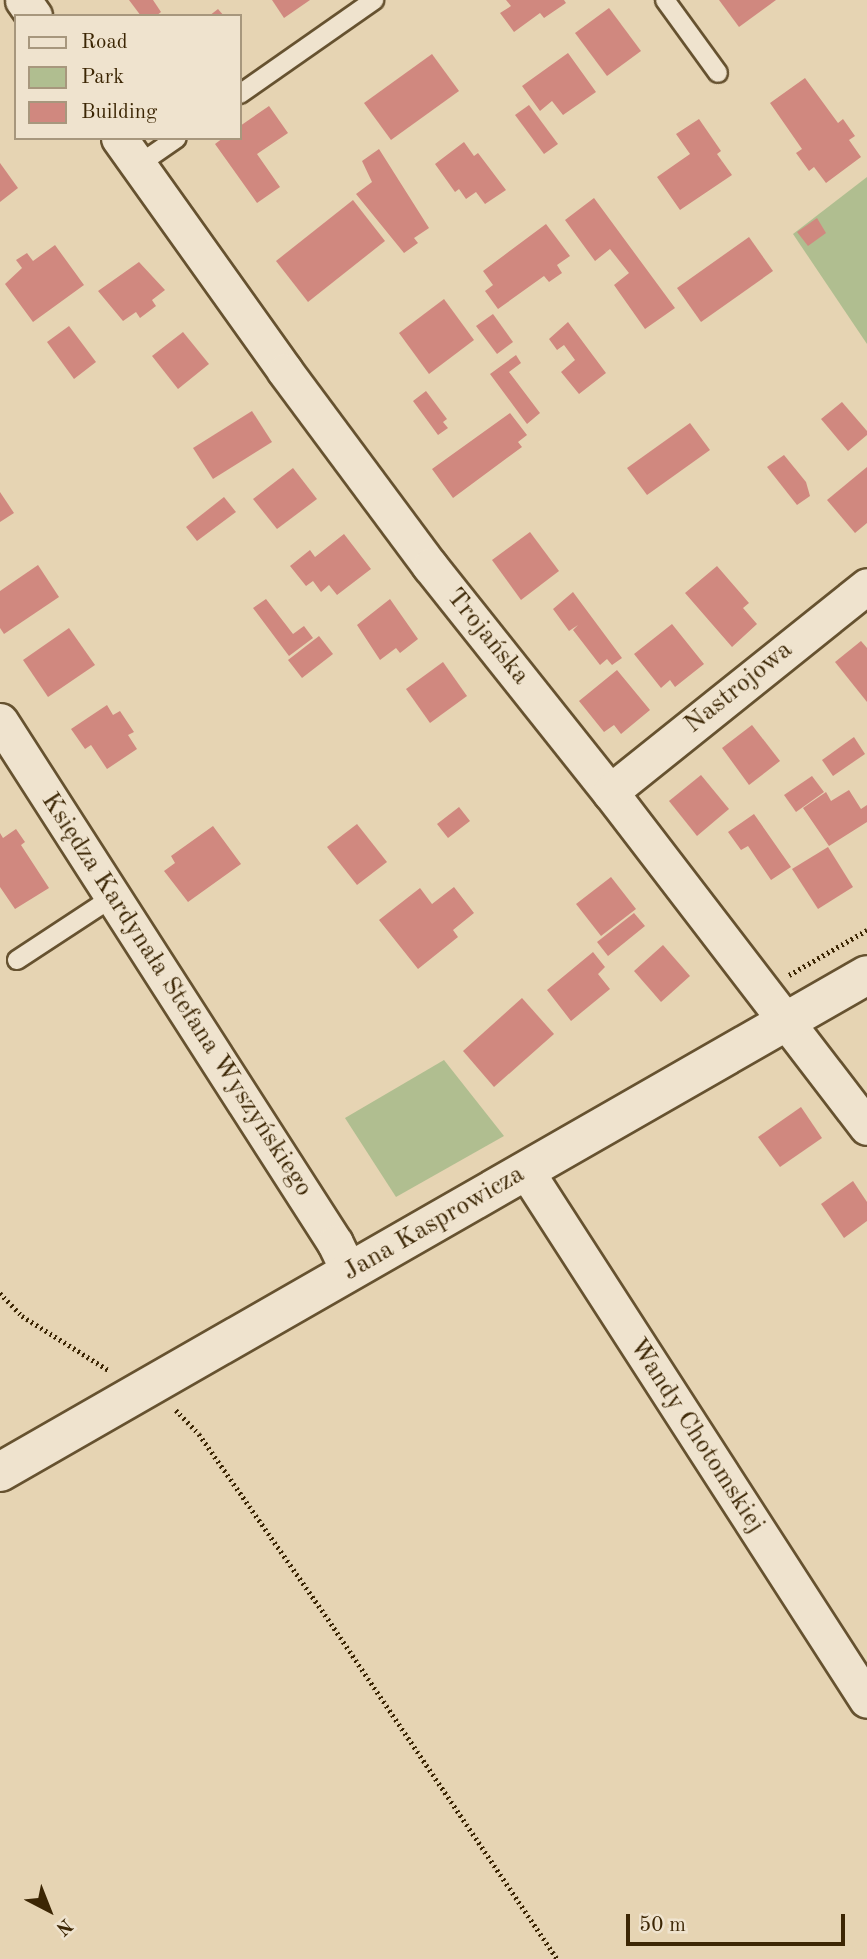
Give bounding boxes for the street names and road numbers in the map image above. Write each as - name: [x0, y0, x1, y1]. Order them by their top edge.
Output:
- street label: Trojańska: [439, 583, 535, 691]
- street label: Nastrojowa: [679, 635, 799, 741]
- street label: Księdza Kardynała Stefana Wyszyńskiego: [33, 787, 319, 1203]
- street label: Jana Kasprowicza: [338, 1159, 530, 1289]
- street label: Wandy Chotomskiej: [621, 1333, 771, 1539]

